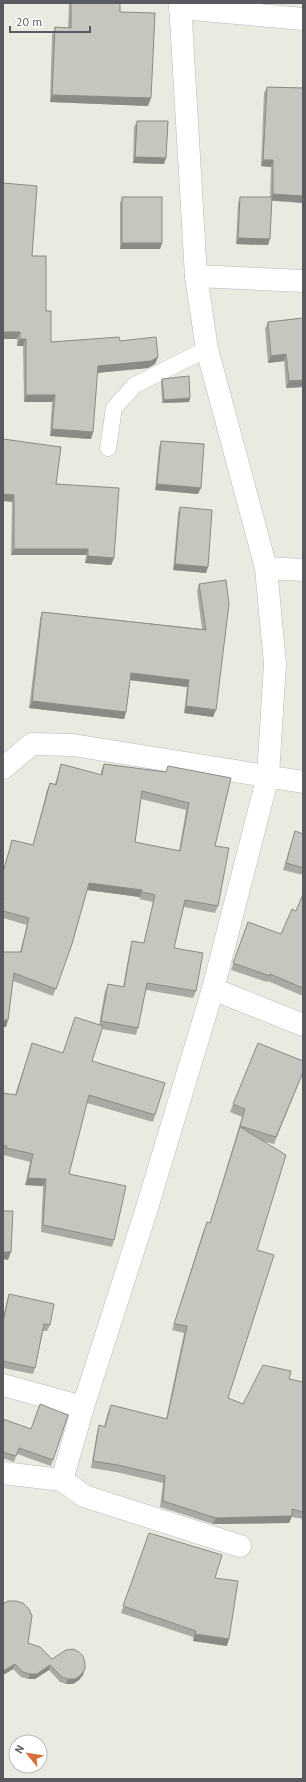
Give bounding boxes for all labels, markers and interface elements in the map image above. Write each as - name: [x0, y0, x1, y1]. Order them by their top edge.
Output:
- scale bar: [10, 8, 90, 34]
- text: 20 m: [16, 14, 42, 29]
- north arrow: [8, 1734, 48, 1774]
- text: N: [11, 1742, 27, 1756]

